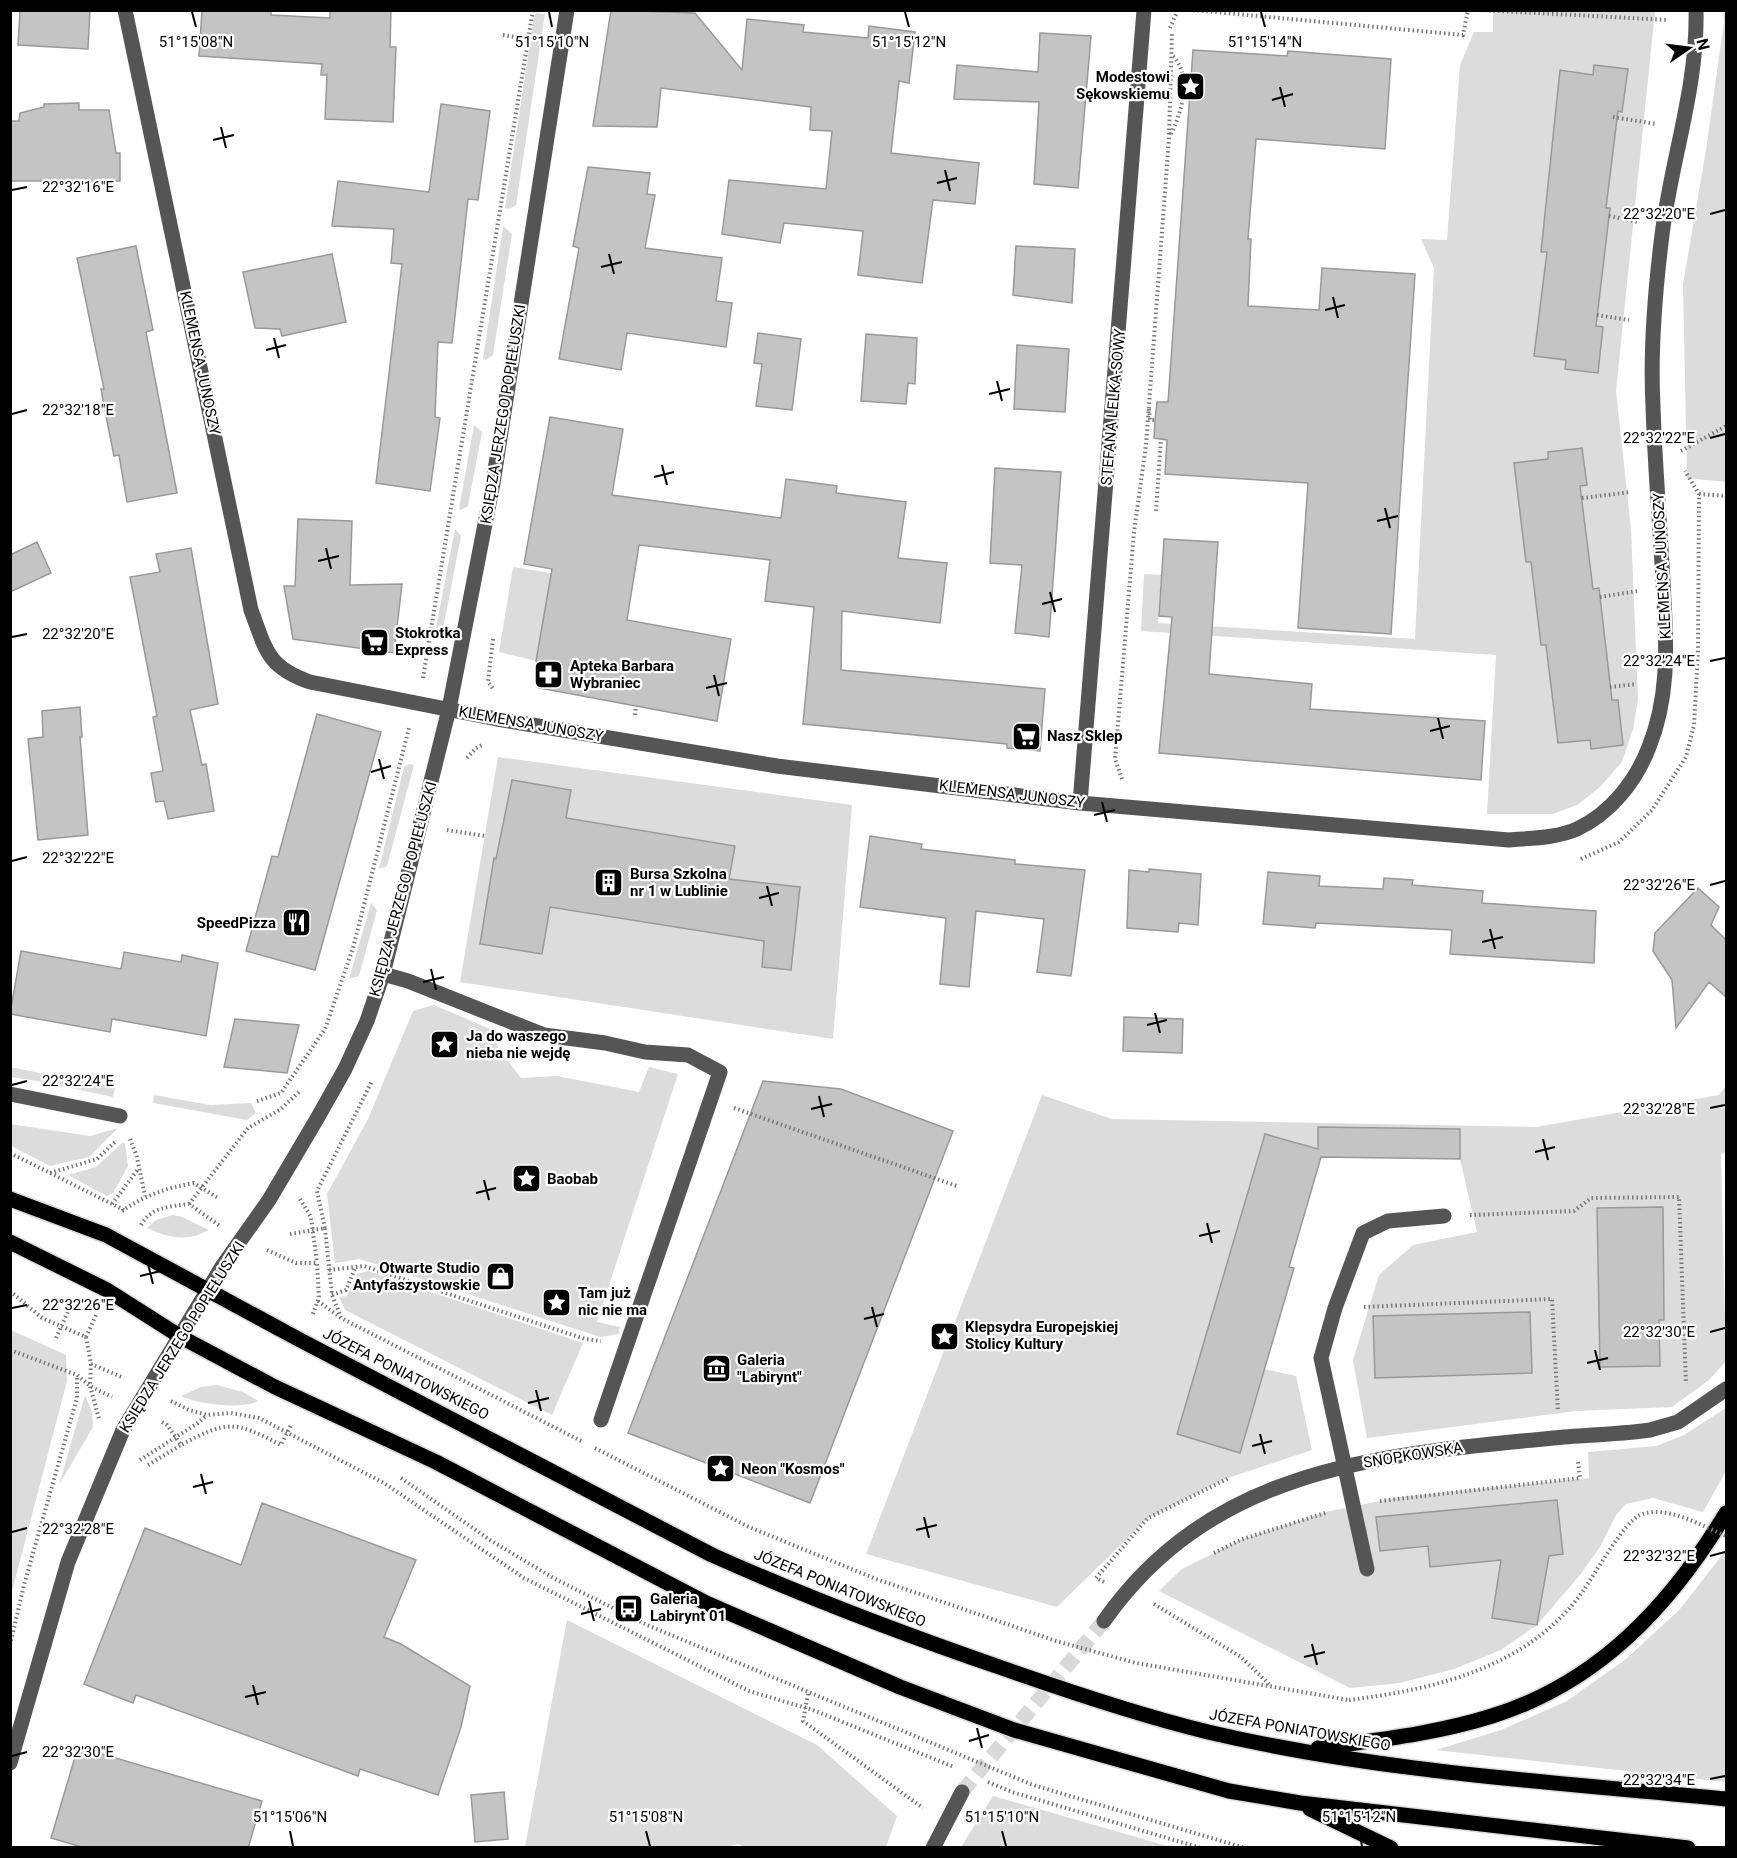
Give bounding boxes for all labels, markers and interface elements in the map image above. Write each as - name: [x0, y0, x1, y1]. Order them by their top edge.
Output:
- north arrow: [1659, 18, 1719, 78]
- text: 51°15'08"N: [159, 33, 233, 51]
- text: 51°15'10"N: [515, 33, 589, 51]
- text: 51°15'12"N: [872, 33, 946, 51]
- text: 51°15'14"N: [1228, 33, 1302, 51]
- text: N: [1692, 37, 1714, 52]
- place label: Modestowi Sękowskiemu: [1076, 68, 1170, 103]
- place icon: Modestowi Sękowskiemu: [1175, 70, 1207, 102]
- text: 22°32'16"E: [42, 178, 115, 196]
- text: 22°32'20"E: [1623, 205, 1696, 223]
- street label: KLEMENSA JUNOSZY: [176, 289, 224, 437]
- street label: KSIĘDZA JERZEGO POPIEŁUSZKI: [477, 303, 529, 525]
- street label: STEFANA LELKA-SOWY: [1097, 328, 1129, 486]
- text: 22°32'18"E: [42, 401, 115, 419]
- text: 22°32'22"E: [1623, 429, 1696, 447]
- street label: KLEMENSA JUNOSZY: [1649, 492, 1675, 640]
- place label: Stokrotka Express: [395, 624, 460, 659]
- text: 22°32'20"E: [42, 625, 115, 643]
- supermarket icon: Stokrotka Express: [358, 626, 390, 658]
- text: 22°32'24"E: [1623, 652, 1696, 670]
- place label: Apteka Barbara Wybraniec: [570, 657, 674, 692]
- pharmacy icon: Apteka Barbara Wybraniec: [533, 659, 565, 691]
- street label: KLEMENSA JUNOSZY: [457, 702, 605, 746]
- supermarket icon: Nasz Sklep: [1010, 720, 1042, 752]
- place label: Nasz Sklep: [1047, 727, 1122, 745]
- street label: KLEMENSA JUNOSZY: [938, 776, 1086, 812]
- street label: KSIĘDZA JERZEGO POPIEŁUSZKI: [366, 779, 440, 999]
- text: 22°32'22"E: [42, 849, 115, 867]
- place label: Bursa Szkolna nr 1 w Lublinie: [630, 865, 728, 900]
- building icon: Bursa Szkolna nr 1 w Lublinie: [593, 867, 625, 899]
- text: 22°32'26"E: [1623, 876, 1696, 894]
- restaurant icon: SpeedPizza: [281, 907, 313, 939]
- place label: SpeedPizza: [197, 914, 276, 932]
- place label: Ja do waszego nieba nie wejdę: [466, 1027, 570, 1062]
- place icon: Ja do waszego nieba nie wejdę: [429, 1029, 461, 1061]
- text: 22°32'24"E: [42, 1072, 115, 1090]
- text: 22°32'28"E: [1623, 1100, 1696, 1118]
- place icon: Baobab: [510, 1163, 542, 1195]
- place label: Baobab: [547, 1170, 598, 1188]
- street label: KSIĘDZA JERZEGO POPIEŁUSZKI: [116, 1238, 248, 1436]
- place label: Otwarte Studio Antyfaszystowskie: [353, 1259, 480, 1294]
- shop icon: Otwarte Studio Antyfaszystowskie: [485, 1261, 517, 1293]
- place label: Tam już nic nie ma: [578, 1284, 647, 1319]
- place icon: Tam już nic nie ma: [541, 1286, 573, 1318]
- text: 22°32'26"E: [42, 1296, 115, 1314]
- place label: Klepsydra Europejskiej Stolicy Kultury: [965, 1318, 1118, 1353]
- place icon: Klepsydra Europejskiej Stolicy Kultury: [928, 1320, 960, 1352]
- text: 22°32'30"E: [1623, 1323, 1696, 1341]
- street label: JÓZEFA PONIATOWSKIEGO: [320, 1324, 492, 1424]
- place label: Galeria "Labirynt": [737, 1351, 802, 1386]
- museum icon: Galeria "Labirynt": [700, 1353, 732, 1385]
- street label: SNOPKOWSKA: [1362, 1438, 1464, 1472]
- place icon: Neon "Kosmos": [704, 1453, 736, 1485]
- place label: Neon "Kosmos": [741, 1460, 845, 1478]
- text: 22°32'28"E: [42, 1520, 115, 1538]
- street label: JÓZEFA PONIATOWSKIEGO: [751, 1545, 929, 1631]
- text: 22°32'32"E: [1623, 1547, 1696, 1565]
- place label: Galeria Labirynt 01: [650, 1590, 726, 1625]
- bus stop icon: Galeria Labirynt 01: [613, 1592, 645, 1624]
- street label: JÓZEFA PONIATOWSKIEGO: [1208, 1705, 1392, 1755]
- text: 22°32'30"E: [42, 1743, 115, 1761]
- text: 22°32'34"E: [1623, 1771, 1696, 1789]
- text: 51°15'06"N: [253, 1808, 327, 1826]
- text: 51°15'08"N: [609, 1808, 683, 1826]
- text: 51°15'10"N: [965, 1808, 1039, 1826]
- text: 51°15'12"N: [1322, 1808, 1396, 1826]

